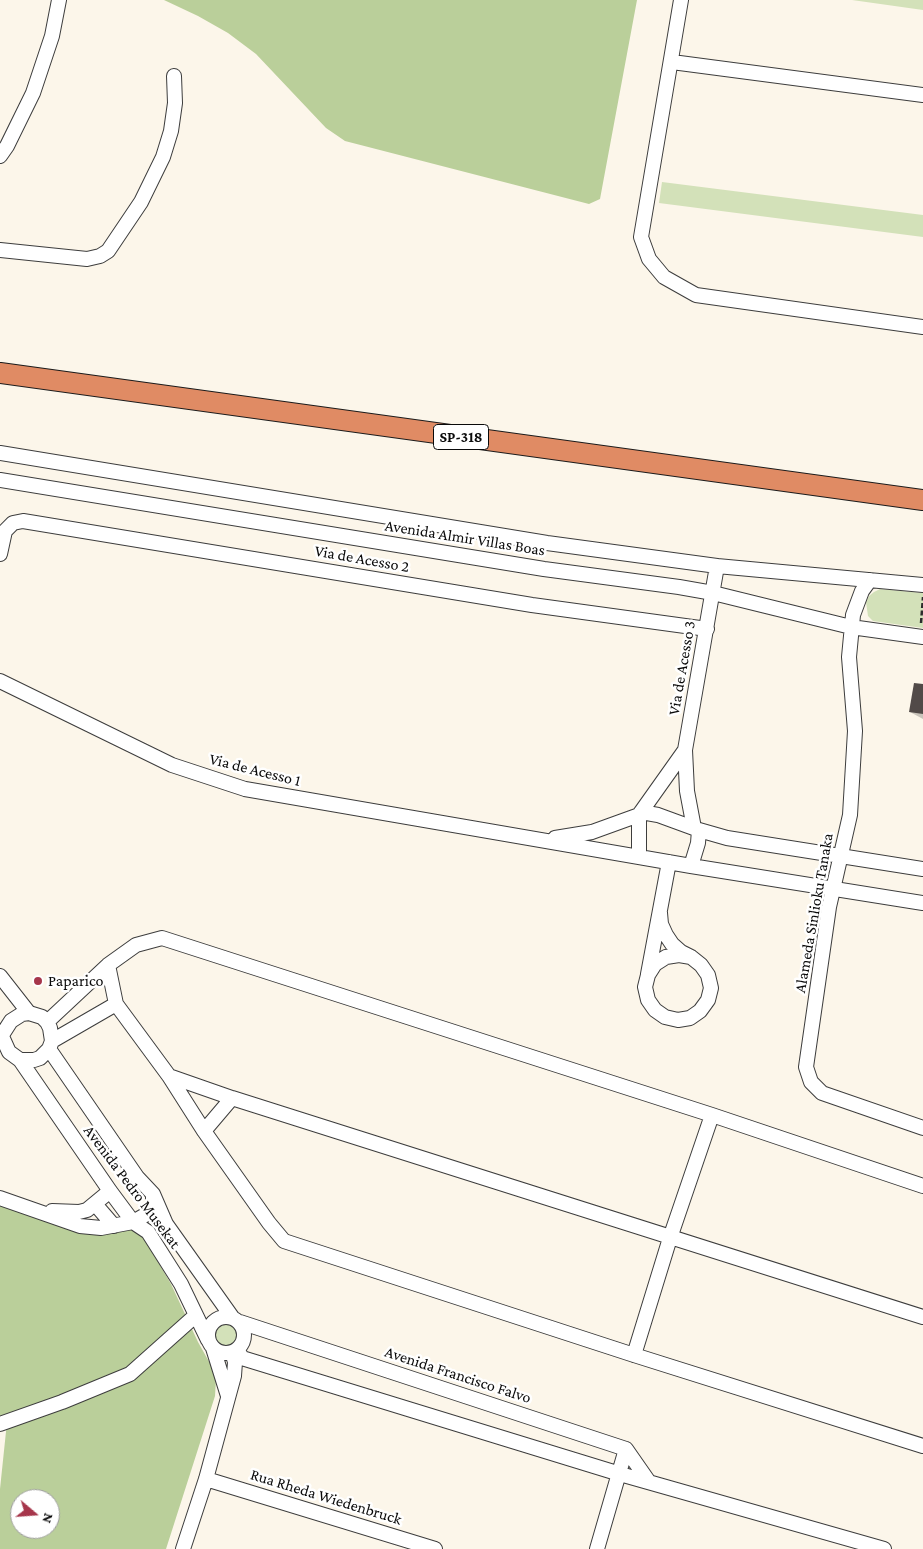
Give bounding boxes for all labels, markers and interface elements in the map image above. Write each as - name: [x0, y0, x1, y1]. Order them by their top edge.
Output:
- road number: SP-318: [434, 424, 488, 450]
- street label: Avenida Almir Villas Boas: [383, 516, 547, 560]
- street label: Via de Acesso 2: [313, 541, 411, 577]
- street label: Via de Acesso 3: [664, 619, 700, 717]
- street label: Via de Acesso 1: [207, 749, 303, 791]
- street label: Alameda Sinlioku Tanaka: [791, 832, 837, 994]
- place label: Paparico: [48, 971, 103, 991]
- marker: Paparico: [32, 975, 44, 987]
- street label: Avenida Pedro Musekat: [79, 1122, 185, 1252]
- street label: Avenida Francisco Falvo: [382, 1342, 534, 1408]
- street label: Rua Rheda Wiedenbruck: [248, 1465, 404, 1529]
- north arrow: [10, 1489, 60, 1539]
- text: N: [39, 1511, 57, 1525]

